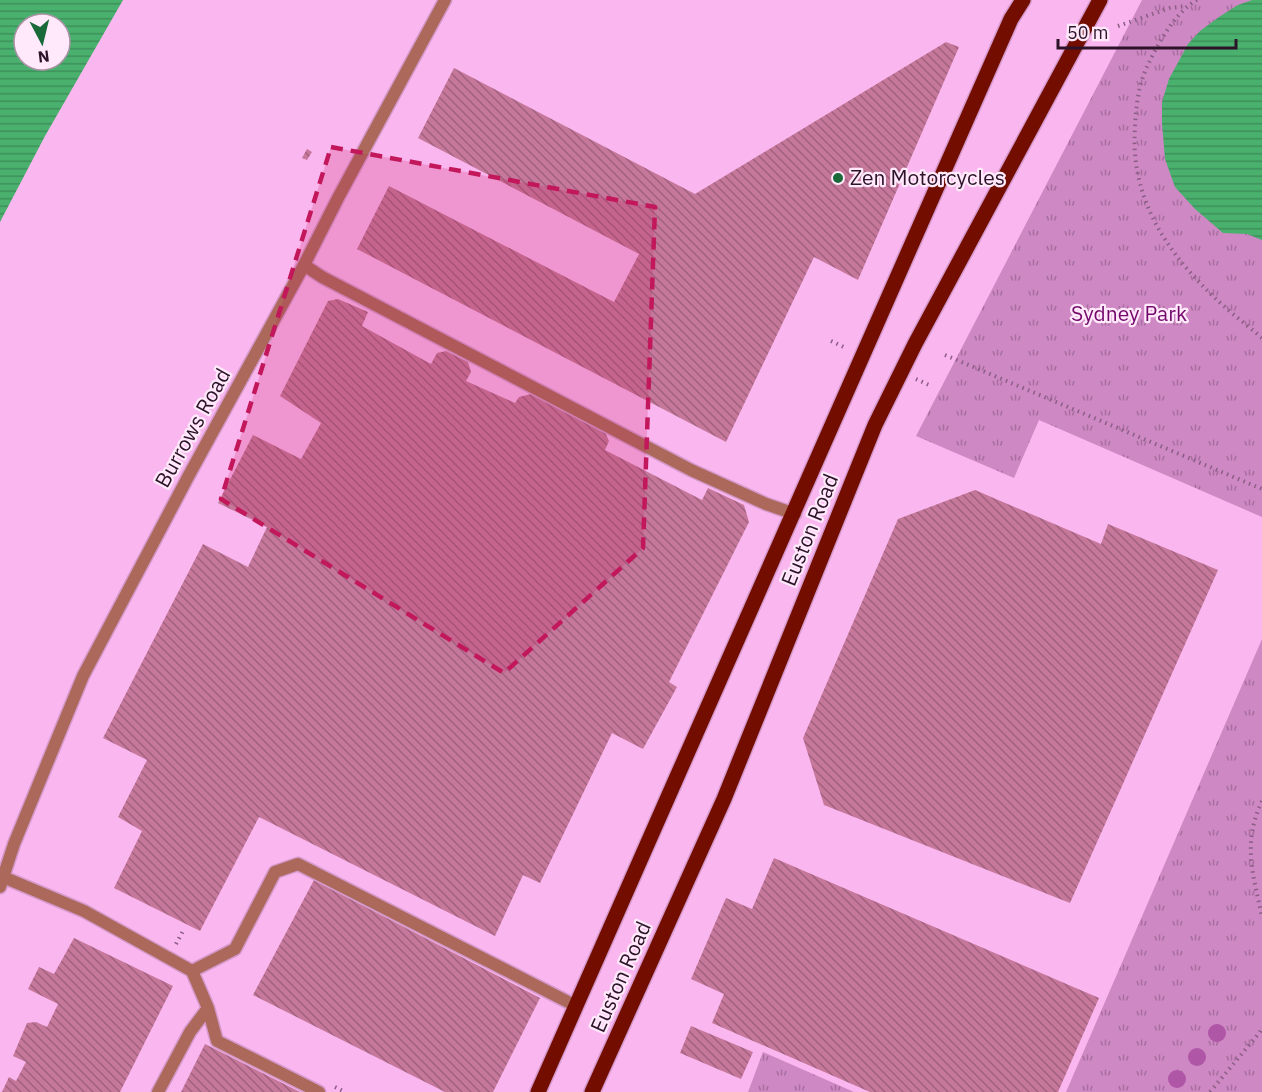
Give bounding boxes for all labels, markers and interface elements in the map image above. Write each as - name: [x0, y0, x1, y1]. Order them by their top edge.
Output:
- north arrow: [12, 12, 72, 72]
- scale bar: [1058, 12, 1236, 50]
- text: 50 m: [1067, 21, 1109, 44]
- text: N: [37, 46, 51, 68]
- place label: Zen Motorcycles: [850, 163, 1005, 191]
- marker: Zen Motorcycles: [831, 171, 845, 185]
- park label: Sydney Park: [1071, 299, 1187, 327]
- street label: Burrows Road: [148, 363, 236, 492]
- street label: Euston Road: [774, 469, 844, 590]
- street label: Euston Road: [583, 917, 657, 1036]

